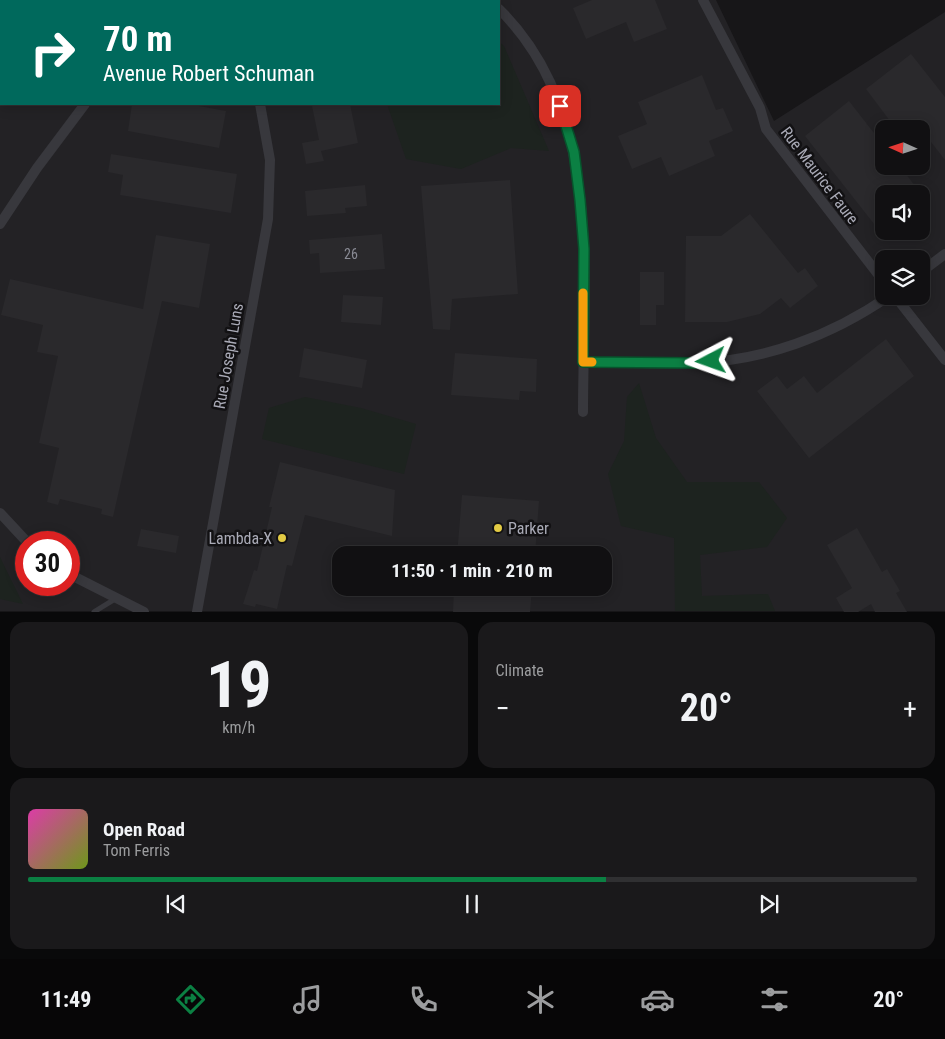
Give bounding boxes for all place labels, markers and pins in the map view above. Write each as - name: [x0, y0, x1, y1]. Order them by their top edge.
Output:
- pin: [539, 85, 581, 127]
- place label: Parker: [508, 519, 549, 538]
- marker: Parker: [492, 522, 504, 534]
- place label: Lambda-X: [208, 529, 272, 548]
- marker: Lambda-X: [276, 532, 288, 544]

